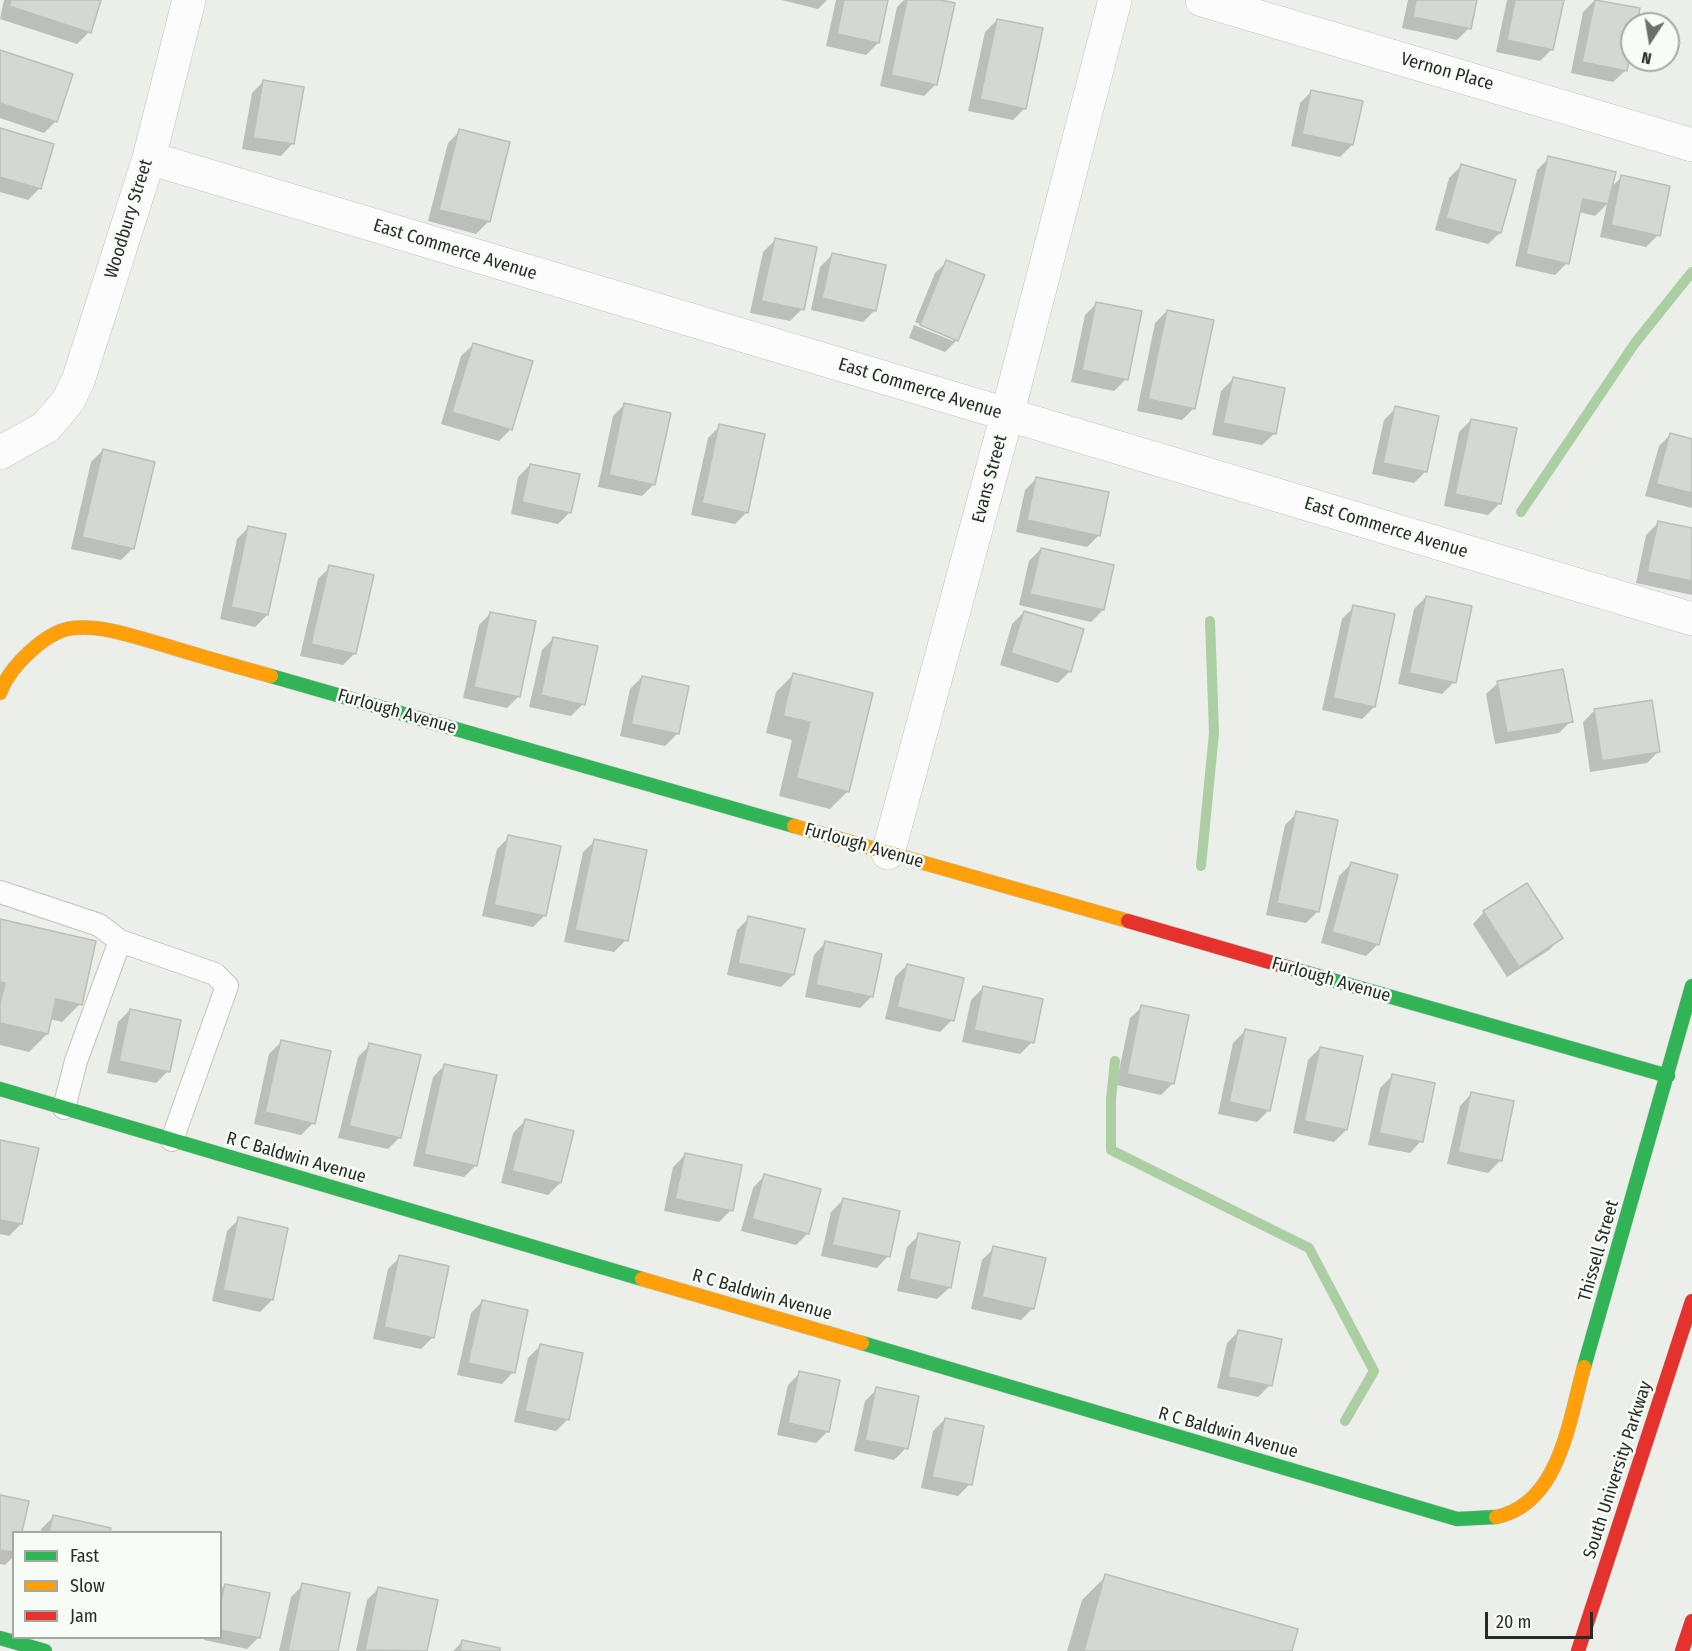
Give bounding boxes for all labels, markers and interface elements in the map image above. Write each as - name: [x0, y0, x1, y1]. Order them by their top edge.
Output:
- north arrow: [1620, 12, 1680, 72]
- street label: Vernon Place: [1398, 48, 1496, 96]
- text: N: [1640, 48, 1653, 68]
- street label: Woodbury Street: [101, 157, 157, 281]
- street label: East Commerce Avenue: [371, 215, 539, 285]
- street label: East Commerce Avenue: [836, 354, 1004, 424]
- street label: Evans Street: [968, 433, 1012, 525]
- street label: East Commerce Avenue: [1302, 493, 1470, 563]
- street label: Furlough Avenue: [335, 685, 459, 739]
- street label: Furlough Avenue: [802, 819, 926, 873]
- street label: Furlough Avenue: [1269, 953, 1393, 1007]
- street label: R C Baldwin Avenue: [224, 1128, 368, 1188]
- street label: Thissell Street: [1574, 1198, 1624, 1304]
- street label: R C Baldwin Avenue: [690, 1265, 834, 1325]
- street label: South University Parkway: [1579, 1379, 1657, 1561]
- street label: R C Baldwin Avenue: [1156, 1403, 1300, 1463]
- legend: [12, 1531, 222, 1639]
- text: Fast: [70, 1545, 99, 1567]
- text: Slow: [70, 1575, 105, 1597]
- scale bar: [1488, 1600, 1596, 1638]
- text: Jam: [70, 1605, 98, 1627]
- text: 20 m: [1496, 1611, 1531, 1633]

